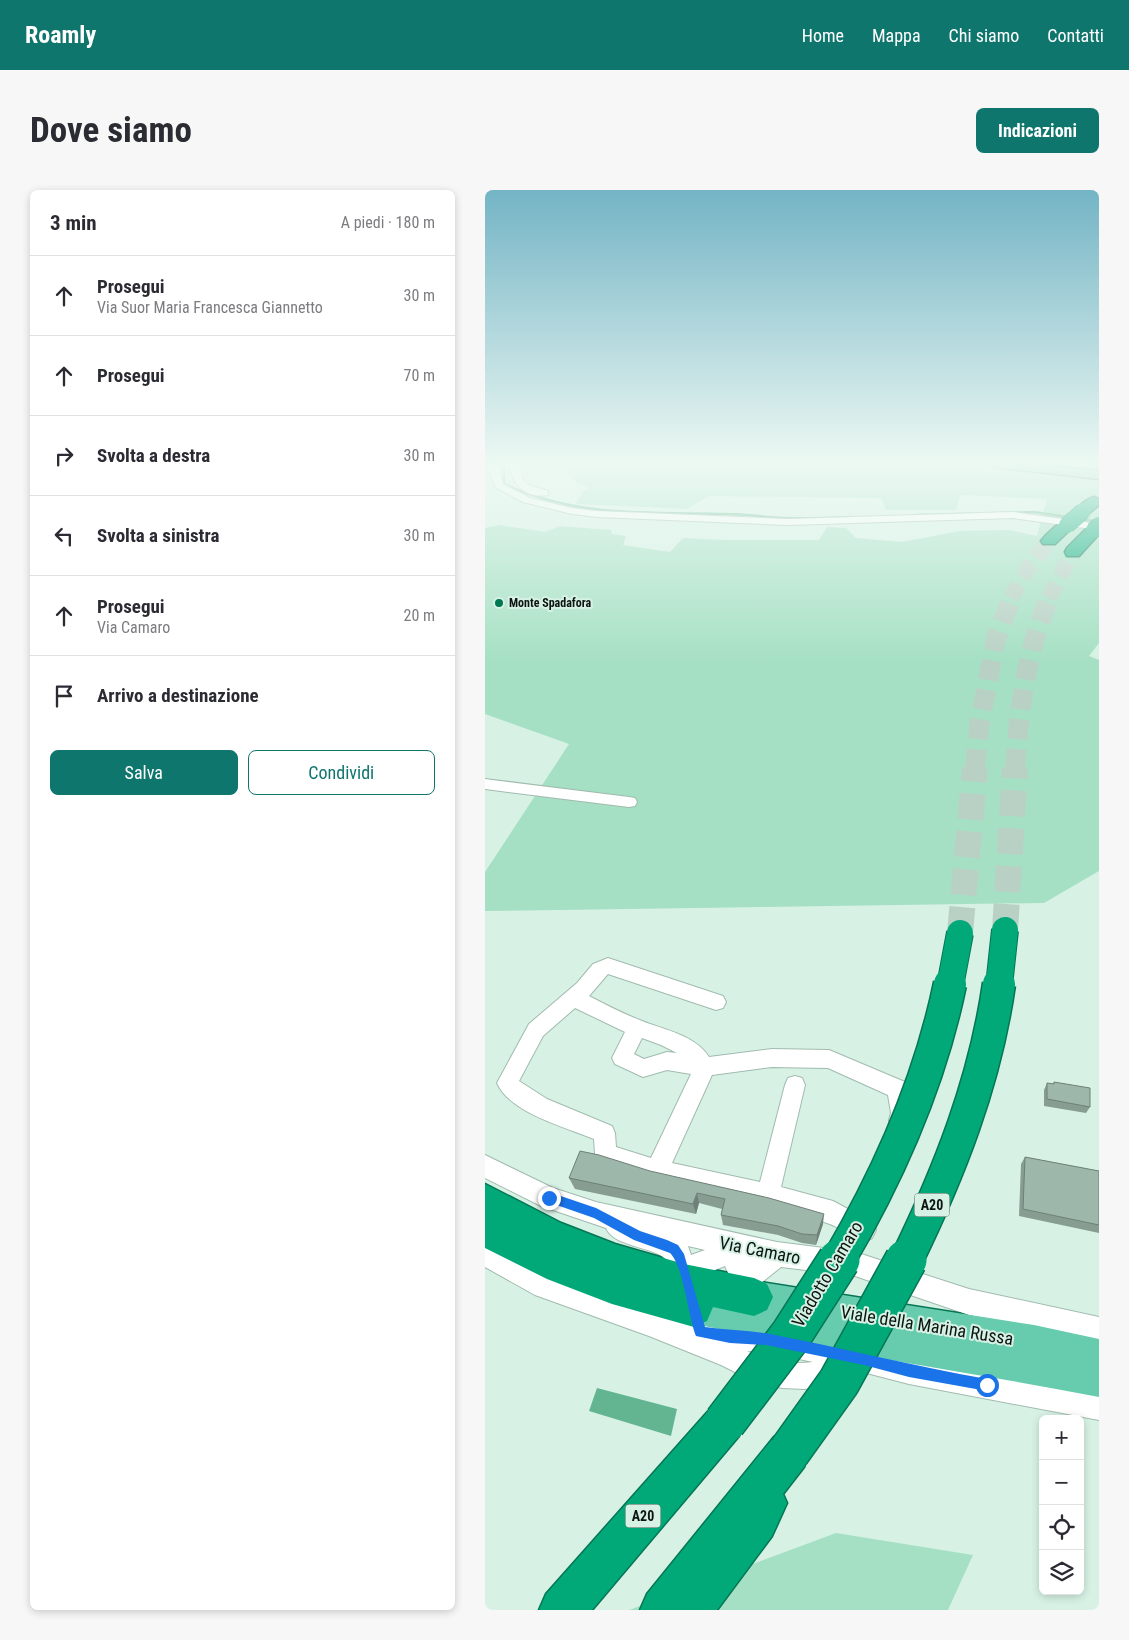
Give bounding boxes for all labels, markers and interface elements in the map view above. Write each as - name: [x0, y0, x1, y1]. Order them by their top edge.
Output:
- text: Roamly: [25, 21, 96, 49]
- text: Home: [802, 25, 844, 46]
- text: Mappa: [872, 25, 921, 46]
- text: Chi siamo: [949, 25, 1019, 46]
- text: Contatti: [1047, 25, 1104, 46]
- button: Indicazioni: [976, 108, 1099, 153]
- text: Dove siamo: [30, 110, 192, 151]
- text: 3 min: [50, 211, 97, 235]
- text: A piedi · 180 m: [341, 213, 435, 232]
- text: Prosegui: [97, 275, 165, 298]
- icon: ahead: [50, 282, 78, 310]
- text: 30 m: [403, 286, 435, 305]
- text: Via Suor Maria Francesca Giannetto: [97, 298, 323, 317]
- icon: ahead: [50, 362, 78, 390]
- text: Prosegui: [97, 364, 165, 387]
- text: 70 m: [403, 366, 435, 385]
- icon: right: [50, 442, 78, 470]
- text: Svolta a destra: [97, 444, 210, 467]
- text: 30 m: [403, 446, 435, 465]
- icon: left: [50, 522, 78, 550]
- text: Svolta a sinistra: [97, 524, 219, 547]
- text: 30 m: [403, 526, 435, 545]
- text: Prosegui: [97, 595, 165, 618]
- place label: Monte Spadafora: [509, 596, 592, 610]
- marker: Monte Spadafora: [493, 597, 505, 609]
- icon: ahead: [50, 602, 78, 630]
- text: 20 m: [403, 606, 435, 625]
- text: Via Camaro: [97, 618, 170, 637]
- icon: arrive: [50, 682, 78, 710]
- text: Arrivo a destinazione: [97, 684, 259, 707]
- button: Salva: [50, 750, 238, 795]
- button: Condividi: [248, 750, 435, 795]
- route end: [538, 1187, 561, 1210]
- road number: A20: [915, 1194, 949, 1216]
- street label: Viadotto Camaro: [787, 1217, 867, 1331]
- street label: Via Camaro: [718, 1232, 802, 1268]
- street label: Viale della Marina Russa: [839, 1301, 1015, 1349]
- route start: [976, 1374, 999, 1397]
- map controls: [1039, 1415, 1084, 1595]
- button: +: [1039, 1415, 1084, 1460]
- button: −: [1039, 1460, 1084, 1505]
- road number: A20: [625, 1504, 661, 1528]
- button: locate: [1039, 1505, 1084, 1550]
- button: layers: [1039, 1550, 1084, 1595]

